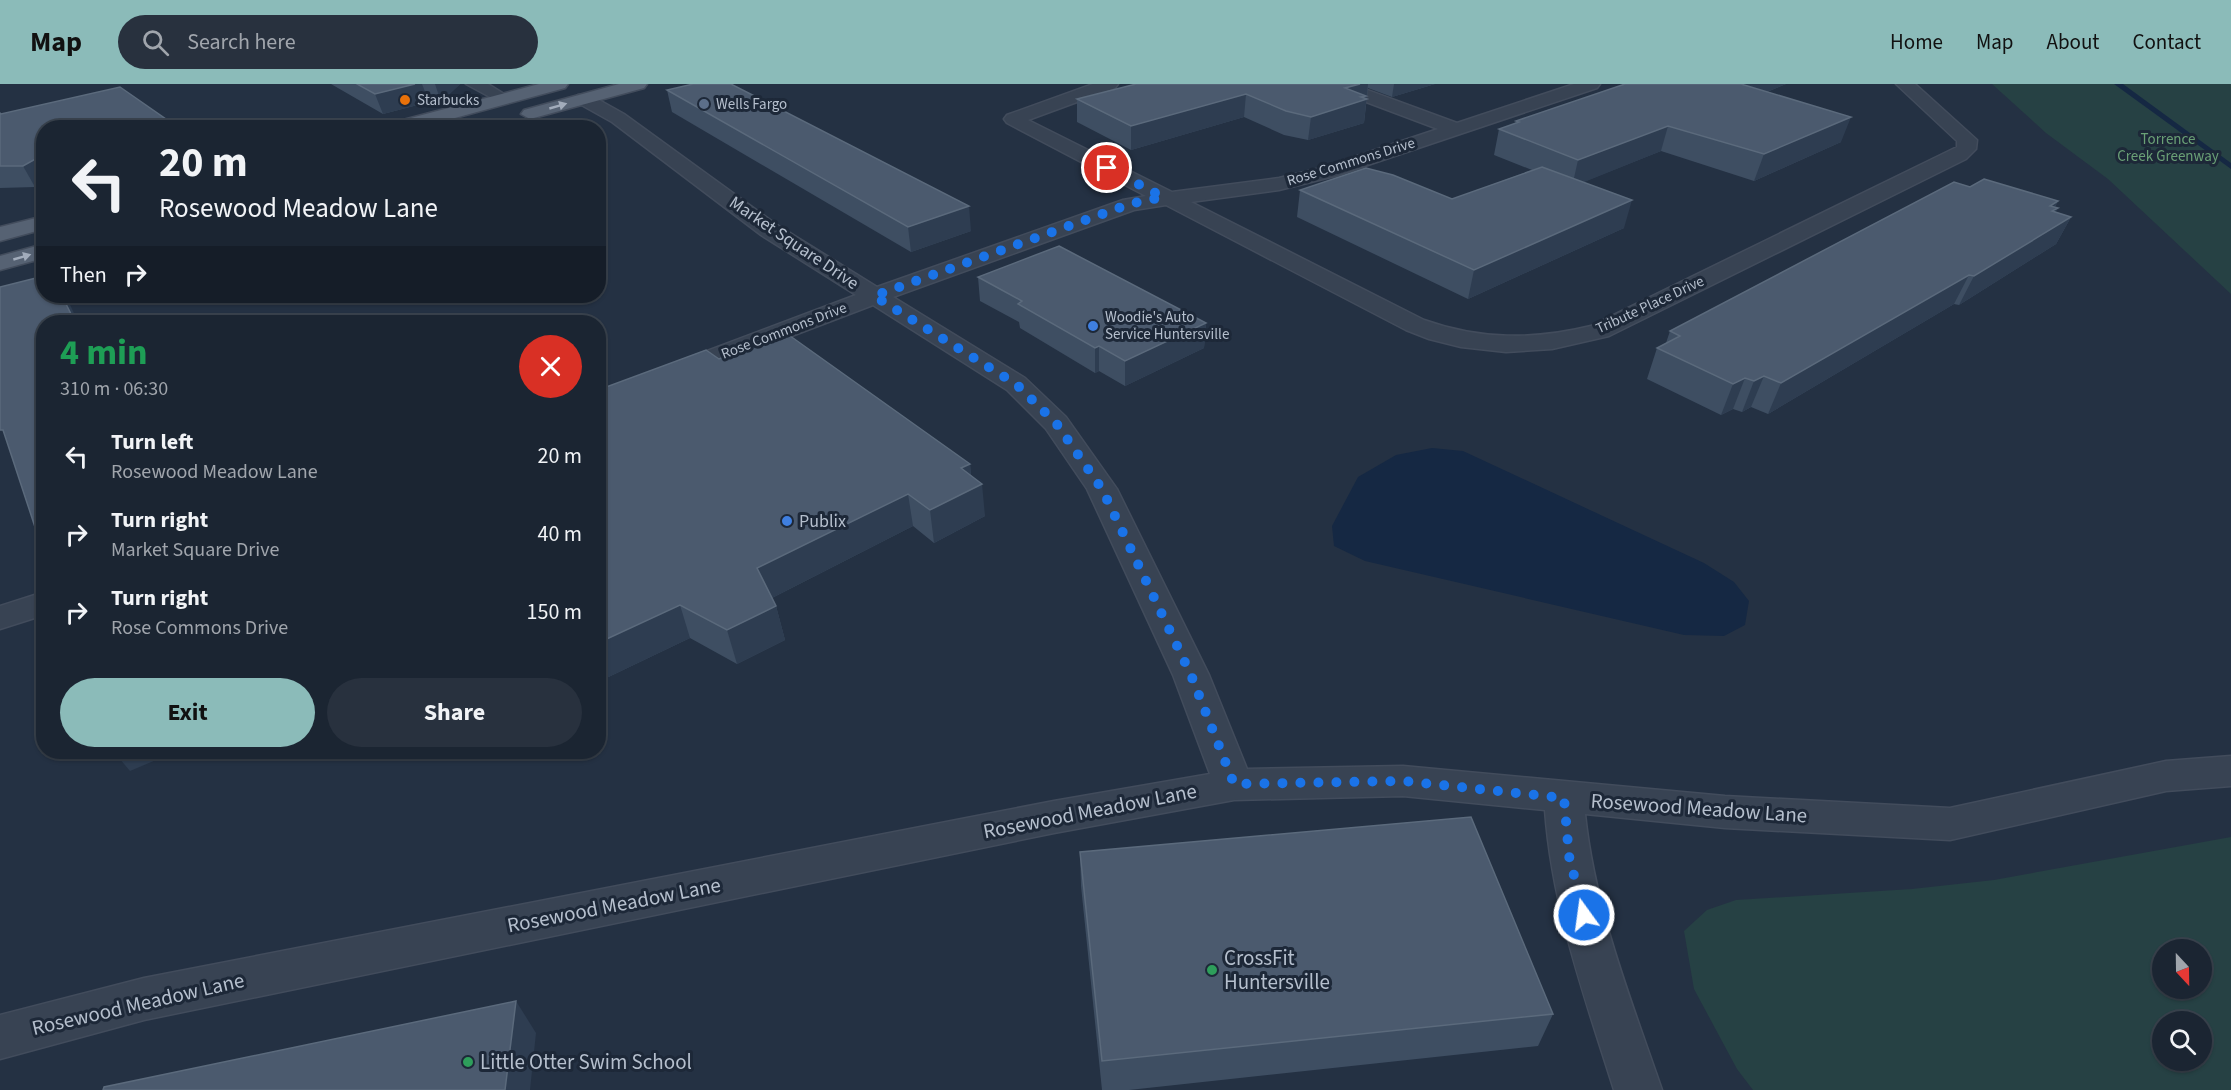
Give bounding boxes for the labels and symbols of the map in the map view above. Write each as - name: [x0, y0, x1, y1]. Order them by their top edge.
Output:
- place label: Starbucks: [417, 90, 479, 111]
- marker: Starbucks: [398, 93, 412, 107]
- place label: Wells Fargo: [716, 94, 787, 115]
- marker: Wells Fargo: [697, 97, 711, 111]
- one-way arrow: [550, 101, 568, 110]
- park label: Torrence Creek Greenway: [2117, 129, 2219, 167]
- street label: Rose Commons Drive: [1284, 133, 1418, 191]
- pin: [1081, 142, 1132, 193]
- street label: Market Square Drive: [724, 190, 864, 296]
- one-way arrow: [13, 252, 31, 261]
- street label: Tribute Place Drive: [1592, 271, 1708, 339]
- street label: Rose Commons Drive: [718, 297, 850, 365]
- place label: Woodie's Auto Service Huntersville: [1105, 307, 1229, 345]
- marker: Woodie's Auto Service Huntersville: [1086, 319, 1100, 333]
- place label: Publix: [799, 509, 846, 534]
- marker: Publix: [780, 514, 794, 528]
- street label: Rosewood Meadow Lane: [981, 776, 1199, 846]
- street label: Rosewood Meadow Lane: [1590, 785, 1808, 831]
- street label: Rosewood Meadow Lane: [505, 870, 723, 940]
- position arrow: [1552, 883, 1616, 947]
- north arrow: [2152, 939, 2212, 999]
- place label: CrossFit Huntersville: [1224, 943, 1330, 997]
- marker: CrossFit Huntersville: [1205, 963, 1219, 977]
- street label: Rosewood Meadow Lane: [29, 965, 247, 1043]
- place label: Little Otter Swim School: [480, 1047, 692, 1077]
- marker: Little Otter Swim School: [461, 1055, 475, 1069]

